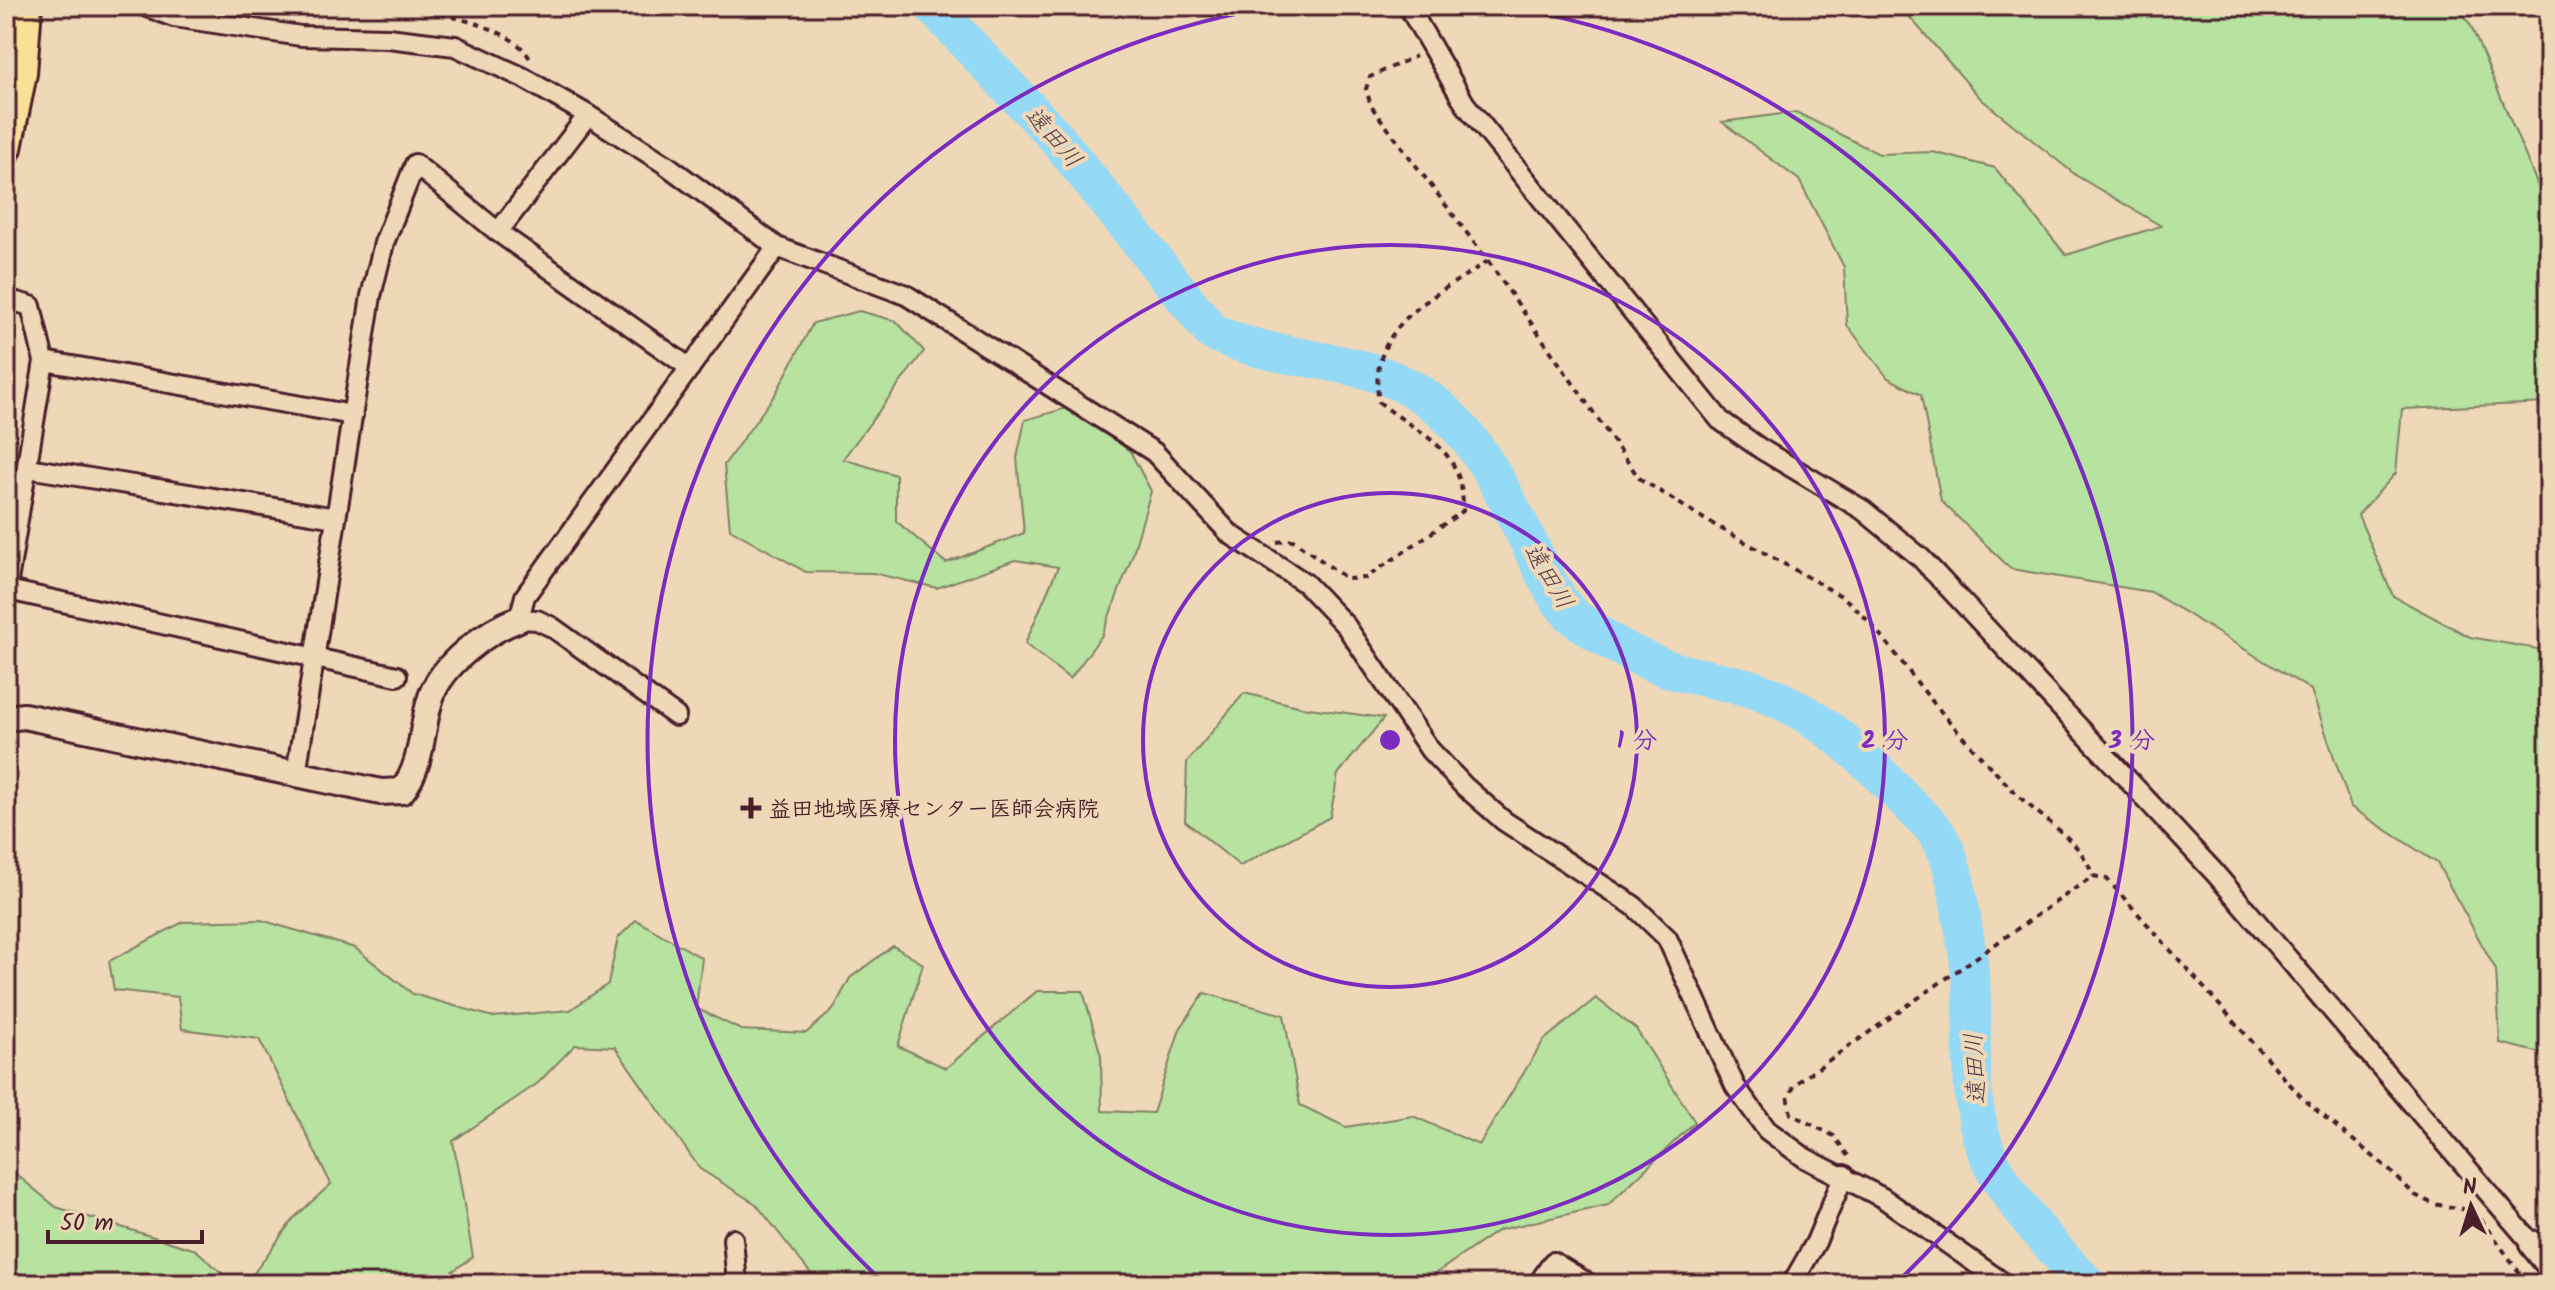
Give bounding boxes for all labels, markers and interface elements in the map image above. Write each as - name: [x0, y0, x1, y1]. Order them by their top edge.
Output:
- water label: 遠田川: [1015, 98, 1091, 178]
- water label: 遠田川: [1512, 536, 1583, 618]
- text: 1 分: [1617, 722, 1657, 761]
- text: 2 分: [1861, 722, 1909, 761]
- text: 3 分: [2108, 722, 2155, 761]
- centre of rings: [1376, 726, 1404, 754]
- place label: 益田地域医療センター医師会病院: [769, 793, 1099, 828]
- marker: 益田地域医療センター医師会病院: [740, 797, 762, 819]
- water label: 遠田川: [1955, 1032, 1998, 1106]
- north arrow: [2431, 1166, 2511, 1246]
- text: N: [2462, 1171, 2478, 1206]
- scale bar: [48, 1194, 202, 1244]
- text: 50 m: [60, 1204, 114, 1243]

